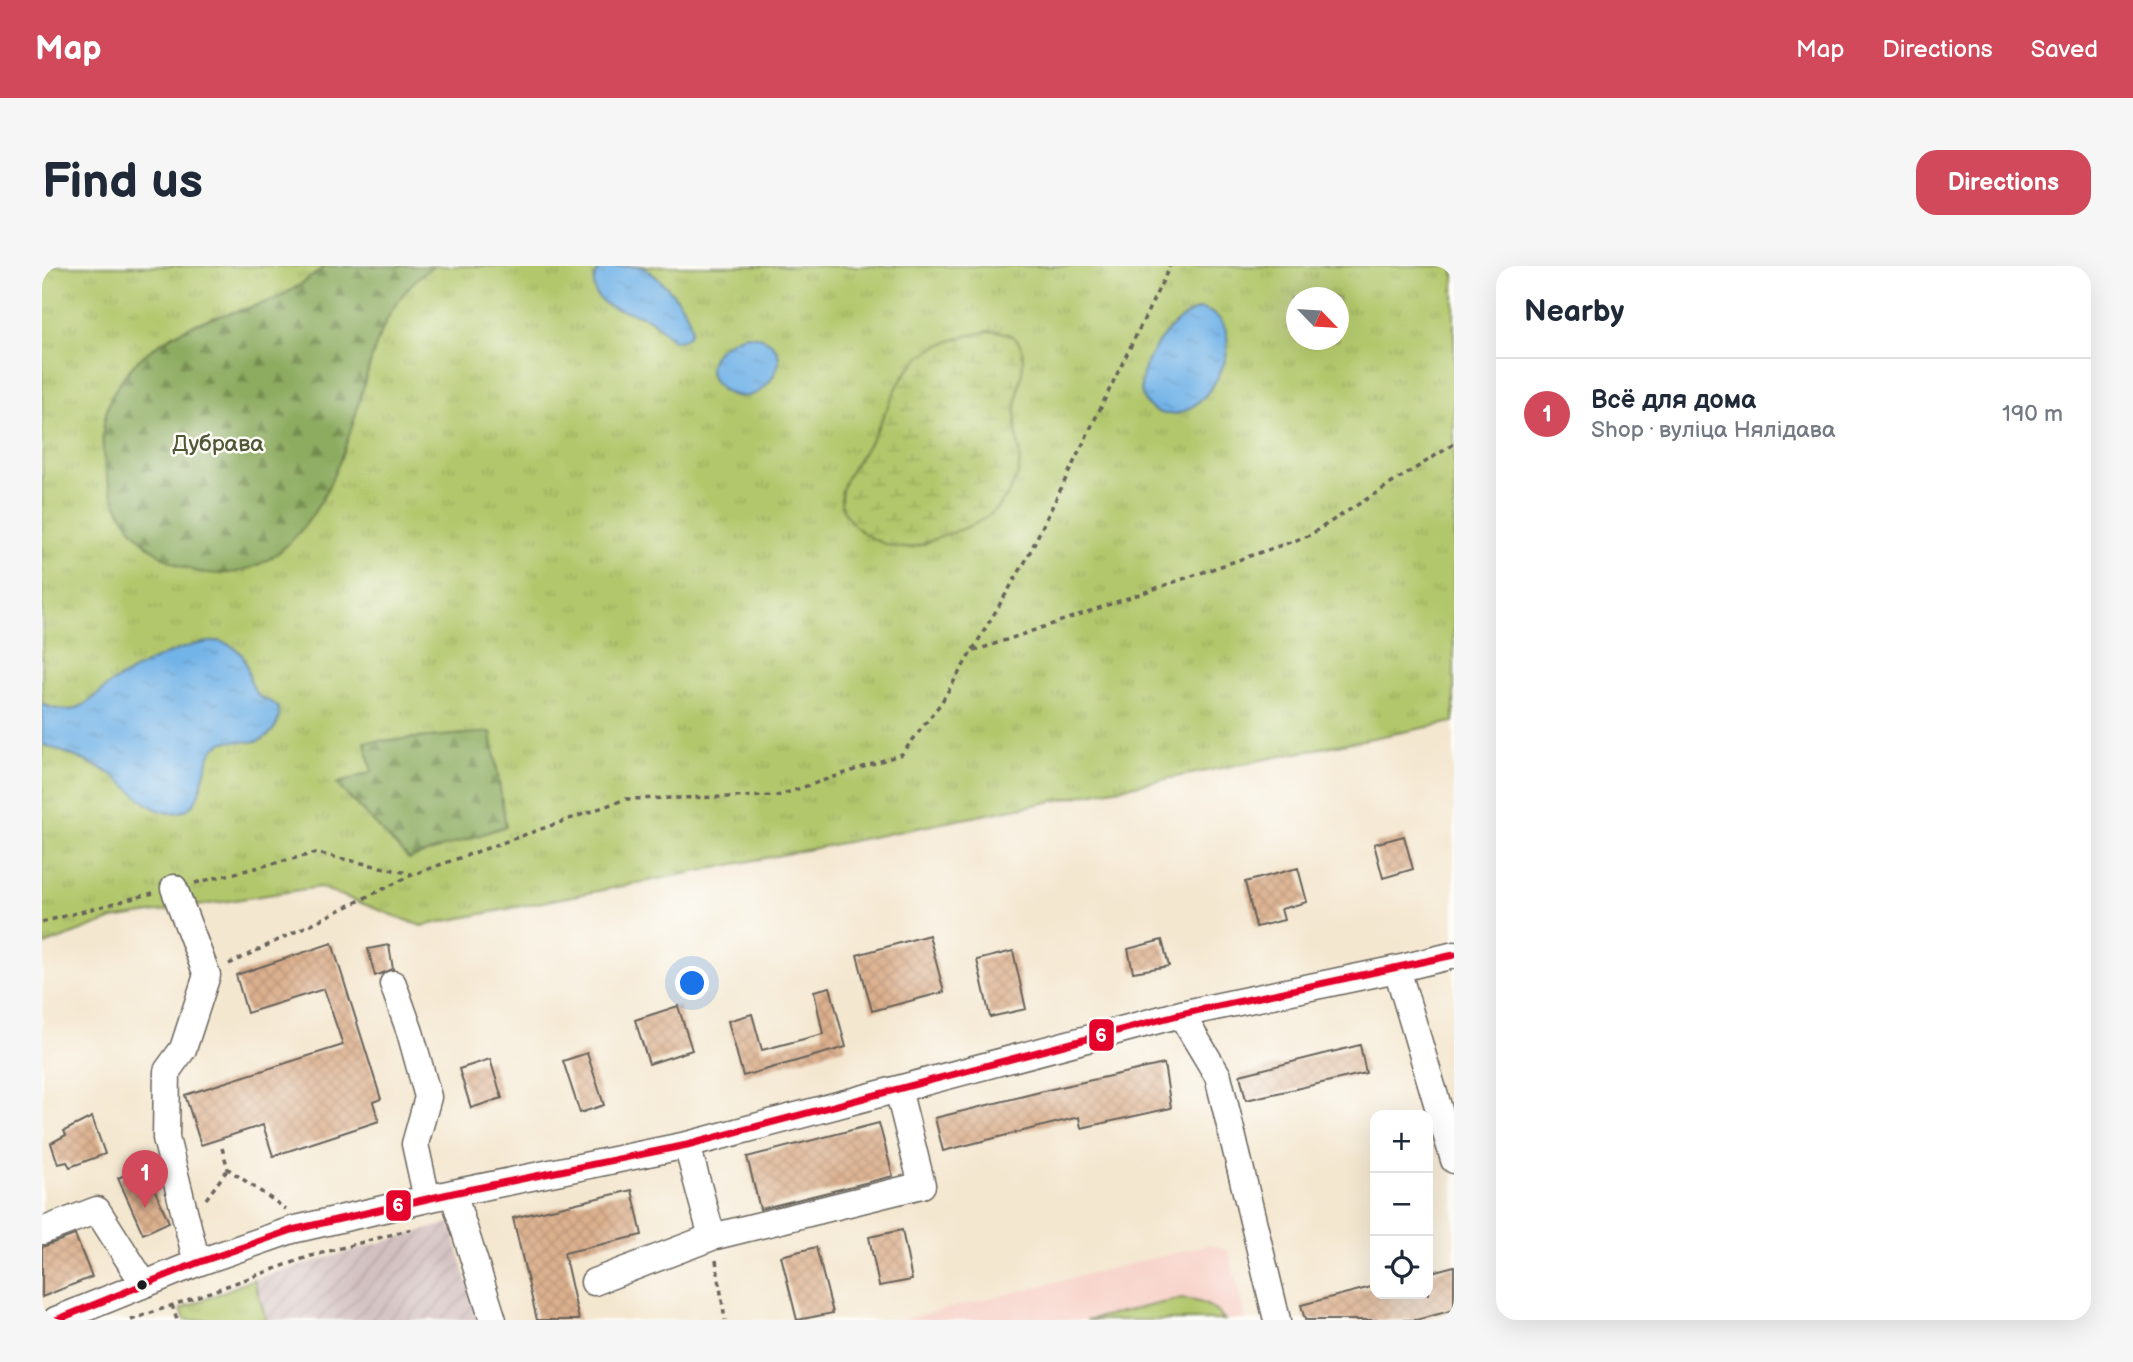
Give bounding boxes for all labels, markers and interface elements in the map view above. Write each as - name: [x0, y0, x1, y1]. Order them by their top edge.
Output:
- text: Map: [35, 29, 101, 69]
- text: Map: [1796, 35, 1844, 64]
- text: Directions: [1882, 35, 1993, 64]
- text: Saved: [2031, 35, 2098, 64]
- button: Directions: [1916, 150, 2091, 215]
- text: Find us: [42, 153, 203, 212]
- north arrow: [1286, 287, 1349, 350]
- text: Nearby: [1524, 294, 1624, 330]
- text: Всё для дома: [1591, 385, 1756, 416]
- text: 1: [1542, 400, 1552, 428]
- text: 190 m: [2002, 400, 2063, 428]
- text: Shop · вуліца Нялідава: [1591, 416, 1836, 444]
- park label: Дубрава: [172, 430, 264, 458]
- your location: [675, 966, 709, 1000]
- line badge: 6: [1088, 1018, 1115, 1052]
- text: 6: [1095, 1025, 1107, 1048]
- map controls: [1370, 1110, 1433, 1299]
- button: +: [1370, 1110, 1433, 1173]
- pin: 1: [122, 1150, 168, 1208]
- button: −: [1370, 1173, 1433, 1236]
- line badge: 6: [385, 1189, 412, 1222]
- text: 6: [392, 1195, 404, 1218]
- button: locate: [1370, 1236, 1433, 1299]
- unlabelled marker: [135, 1278, 149, 1292]

